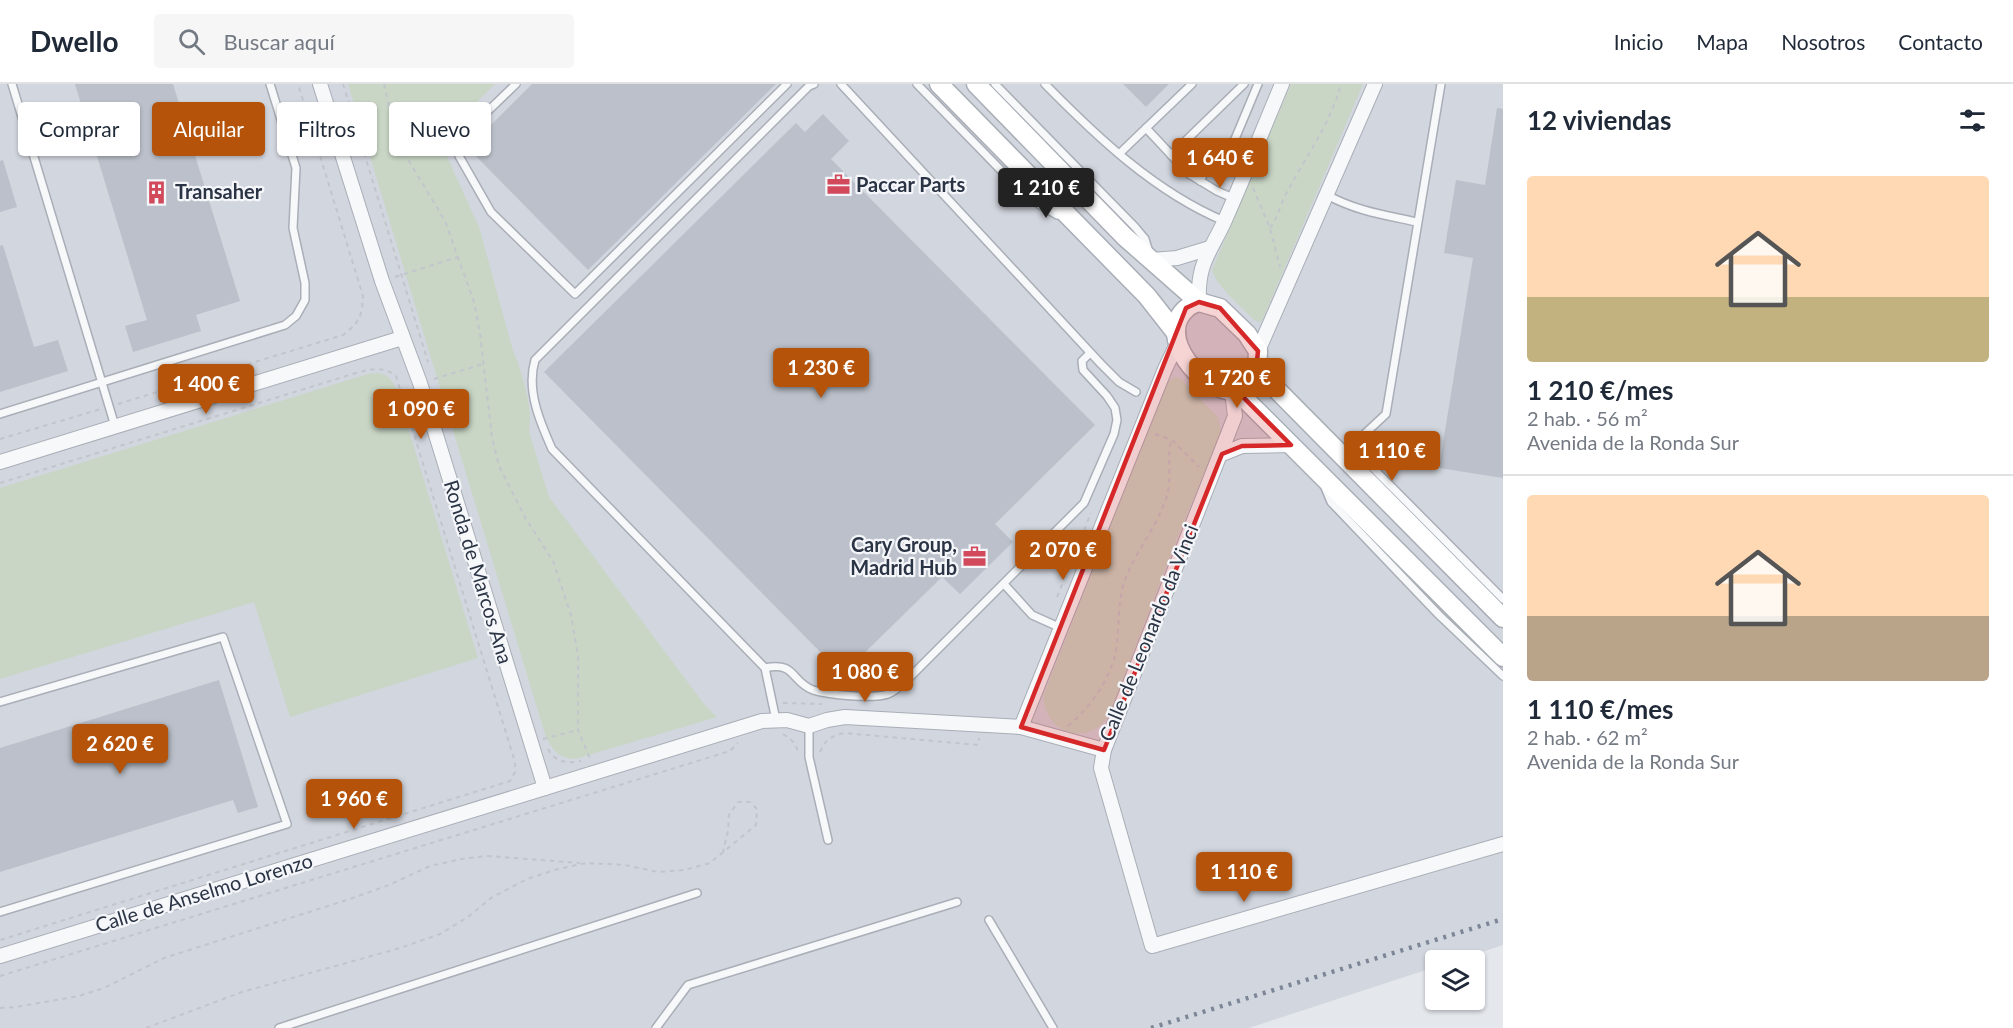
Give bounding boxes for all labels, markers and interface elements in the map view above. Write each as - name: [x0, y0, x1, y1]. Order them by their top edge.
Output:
- search box: [154, 14, 574, 68]
- text: Dwello: [30, 24, 118, 58]
- icon: search: [175, 25, 208, 58]
- text: Buscar aquí: [223, 28, 335, 55]
- text: Inicio: [1614, 29, 1663, 54]
- text: Mapa: [1696, 29, 1748, 54]
- text: Nosotros: [1781, 29, 1865, 54]
- text: Contacto: [1898, 29, 1983, 54]
- chip: Comprar: [18, 102, 140, 156]
- chip: Alquilar: [152, 102, 265, 156]
- chip: Filtros: [277, 102, 377, 156]
- chip: Nuevo: [389, 102, 491, 156]
- text: 12 viviendas: [1527, 104, 1671, 136]
- icon: filters: [1956, 104, 1989, 137]
- pin: 1 640 €: [1165, 138, 1275, 189]
- text: 1 640 €: [1186, 145, 1254, 169]
- pin: 1 210 €: [991, 168, 1101, 219]
- office icon: Paccar Parts: [825, 172, 851, 198]
- place label: Paccar Parts: [856, 172, 965, 196]
- text: 1 210 €: [1012, 175, 1080, 199]
- building icon: Transaher: [144, 179, 170, 205]
- place label: Transaher: [175, 179, 263, 203]
- icon: home: [1704, 215, 1812, 323]
- pin: 1 230 €: [766, 348, 876, 399]
- text: 1 230 €: [787, 355, 855, 379]
- pin: 1 720 €: [1182, 358, 1292, 409]
- pin: 1 400 €: [151, 364, 261, 415]
- text: 1 720 €: [1203, 365, 1271, 389]
- text: 1 400 €: [172, 371, 240, 395]
- text: 1 210 €/mes: [1527, 374, 1673, 406]
- pin: 1 090 €: [366, 389, 476, 440]
- text: 1 090 €: [387, 396, 455, 420]
- text: 2 hab. · 56 m²: [1527, 406, 1648, 430]
- text: Avenida de la Ronda Sur: [1527, 430, 1739, 454]
- pin: 1 110 €: [1337, 431, 1447, 482]
- text: 1 110 €: [1358, 438, 1426, 462]
- street label: Ronda de Marcos Ana: [440, 477, 518, 667]
- street label: Calle de Leonardo da Vinci: [1094, 521, 1203, 745]
- pin: 2 070 €: [1008, 530, 1118, 581]
- place label: Cary Group, Madrid Hub: [850, 532, 957, 579]
- icon: home: [1704, 534, 1812, 642]
- text: 2 070 €: [1029, 537, 1097, 561]
- office icon: Cary Group, Madrid Hub: [962, 544, 988, 570]
- pin: 1 080 €: [810, 652, 920, 703]
- text: 1 080 €: [831, 659, 899, 683]
- text: 1 110 €/mes: [1527, 693, 1673, 725]
- pin: 2 620 €: [65, 724, 175, 775]
- text: 2 hab. · 62 m²: [1527, 725, 1648, 749]
- text: 2 620 €: [86, 731, 154, 755]
- text: Avenida de la Ronda Sur: [1527, 749, 1739, 773]
- pin: 1 960 €: [299, 779, 409, 830]
- text: 1 960 €: [320, 786, 388, 810]
- street label: Calle de Anselmo Lorenzo: [92, 848, 315, 937]
- pin: 1 110 €: [1189, 852, 1299, 903]
- text: 1 110 €: [1210, 859, 1278, 883]
- map controls: [1425, 950, 1485, 1010]
- button: layers: [1425, 950, 1485, 1010]

